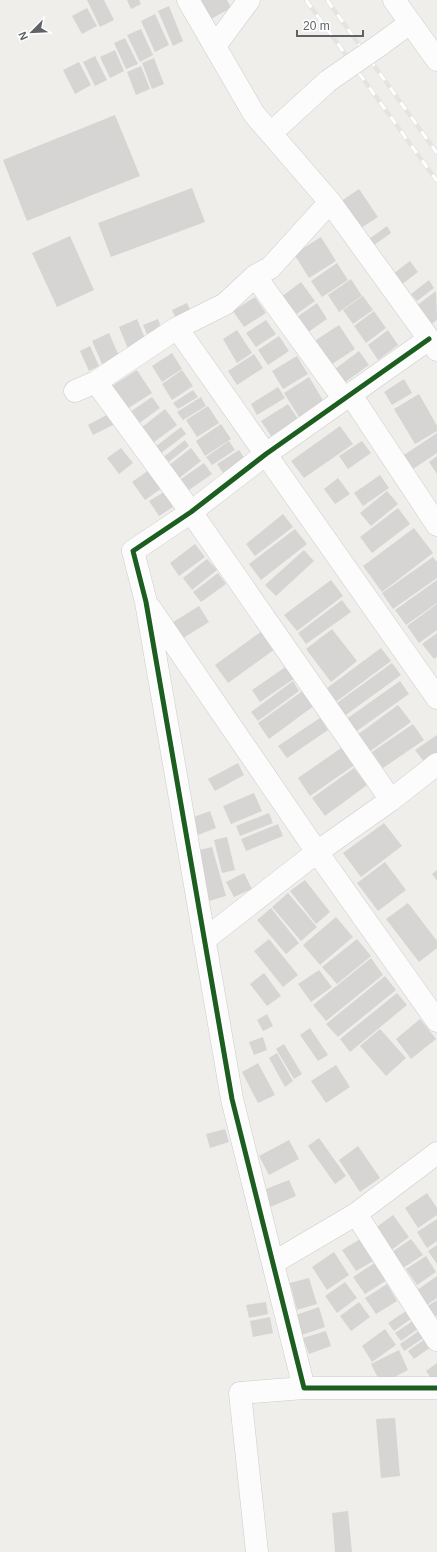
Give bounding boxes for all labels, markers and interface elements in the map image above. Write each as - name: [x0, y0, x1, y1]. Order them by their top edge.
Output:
- north arrow: [12, 12, 52, 52]
- scale bar: [297, 12, 363, 38]
- text: 20 m: [303, 19, 330, 33]
- text: N: [16, 30, 30, 42]

